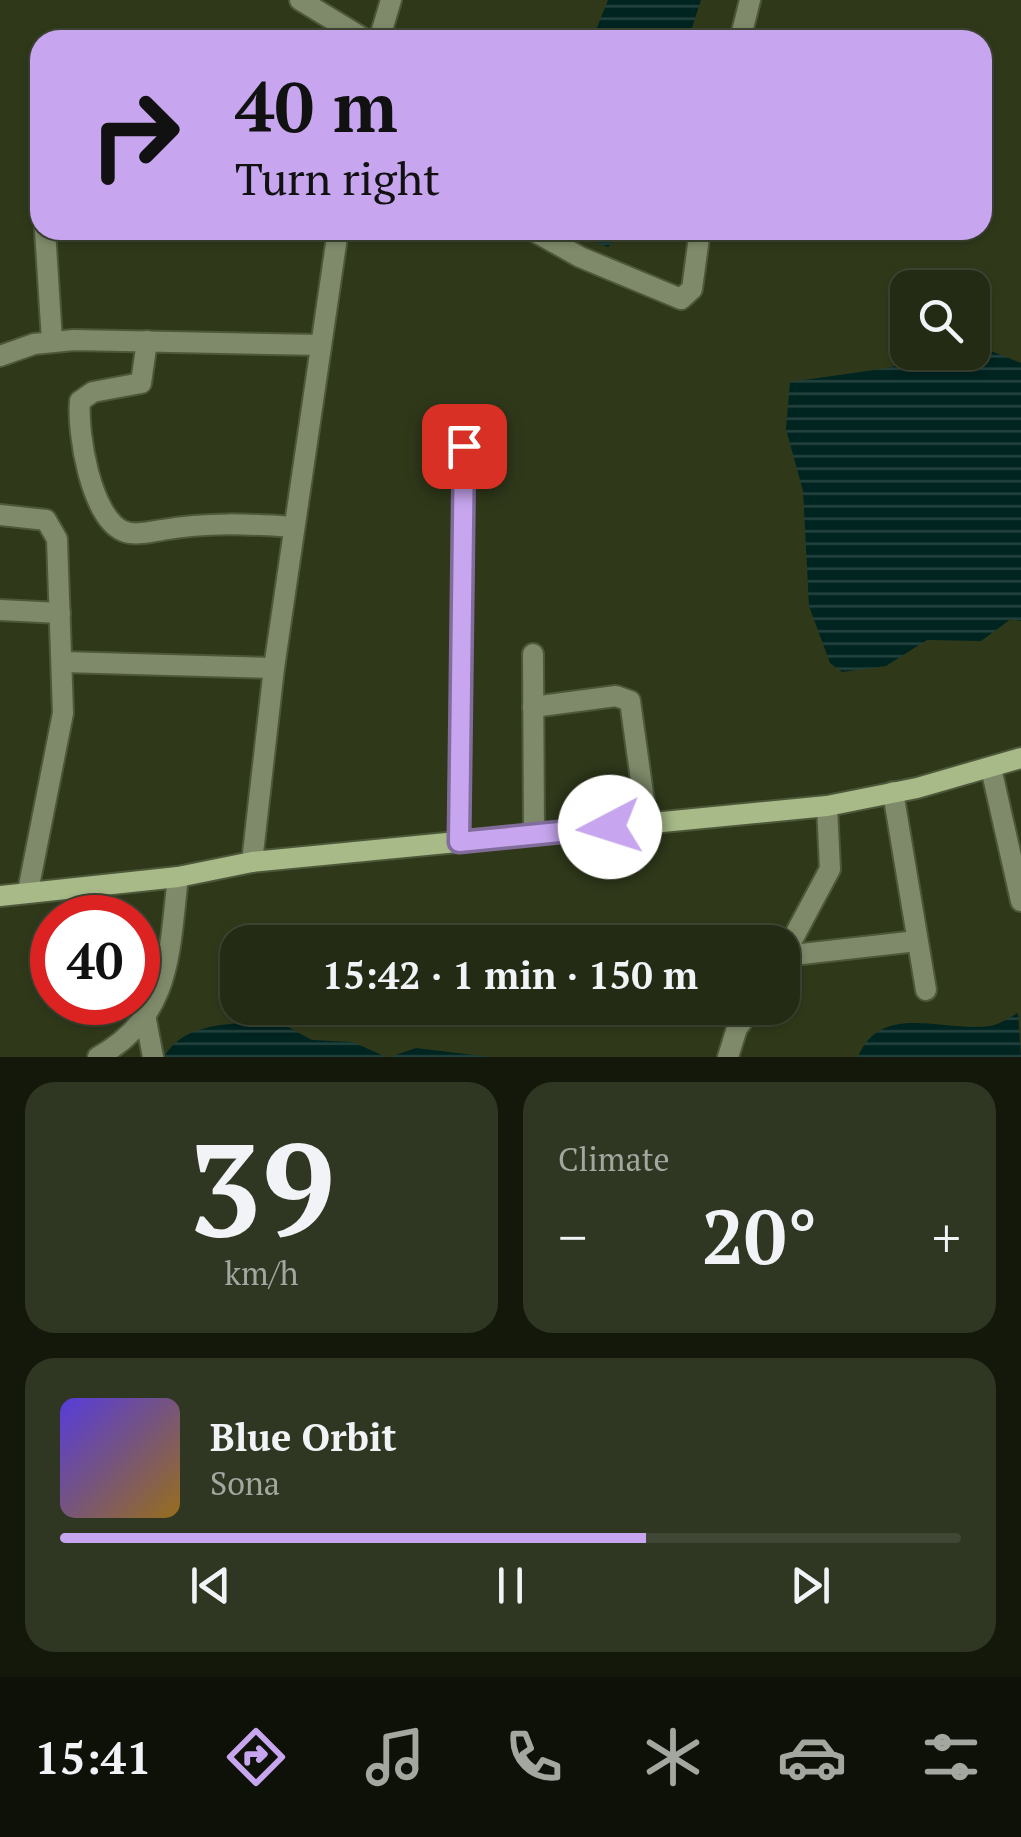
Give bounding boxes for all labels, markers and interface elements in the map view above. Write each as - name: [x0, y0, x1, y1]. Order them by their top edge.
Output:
- text: 40 m: [235, 59, 398, 152]
- icon: right: [70, 70, 200, 200]
- text: Turn right: [235, 148, 440, 208]
- map controls: [890, 270, 990, 370]
- button: search: [890, 270, 990, 370]
- pin: [422, 404, 507, 489]
- icon: arrive: [437, 419, 492, 474]
- position arrow: [558, 775, 662, 879]
- speed limit sign: 40: [30, 895, 160, 1025]
- text: 15:42 · 1 min · 150 m: [322, 950, 698, 1000]
- text: 39: [188, 1101, 335, 1273]
- text: Climate: [558, 1138, 670, 1180]
- text: 20°: [702, 1186, 817, 1285]
- text: −: [558, 1200, 587, 1273]
- text: +: [932, 1200, 961, 1273]
- text: km/h: [225, 1252, 298, 1294]
- text: Blue Orbit: [210, 1412, 397, 1462]
- text: Sona: [210, 1462, 280, 1504]
- icon: previous: [183, 1558, 238, 1613]
- icon: pause: [483, 1558, 538, 1613]
- icon: next: [783, 1558, 838, 1613]
- icon: directions: [221, 1722, 291, 1792]
- icon: music: [360, 1722, 430, 1792]
- icon: phone: [499, 1722, 569, 1792]
- icon: climate: [638, 1722, 708, 1792]
- icon: car: [777, 1722, 847, 1792]
- icon: filters: [916, 1722, 986, 1792]
- text: 15:41: [35, 1727, 152, 1787]

